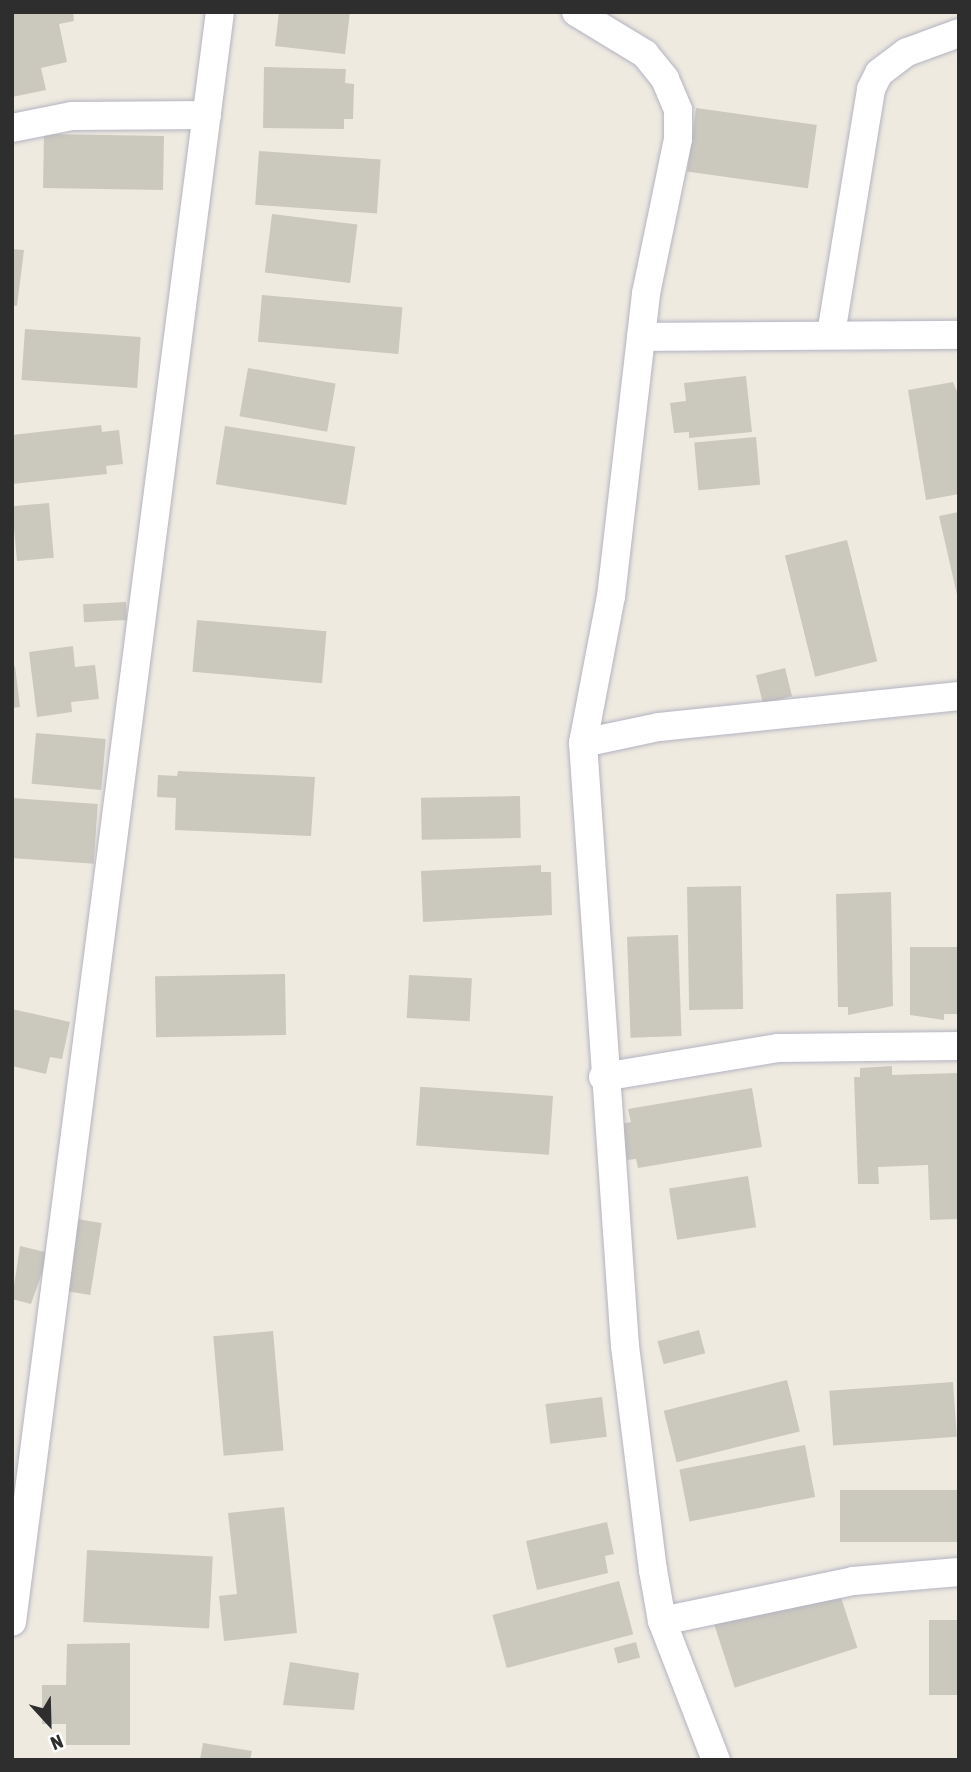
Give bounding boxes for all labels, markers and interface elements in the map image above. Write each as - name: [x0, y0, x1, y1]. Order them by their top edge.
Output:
- north arrow: [14, 1688, 84, 1758]
- text: N: [48, 1730, 66, 1755]

